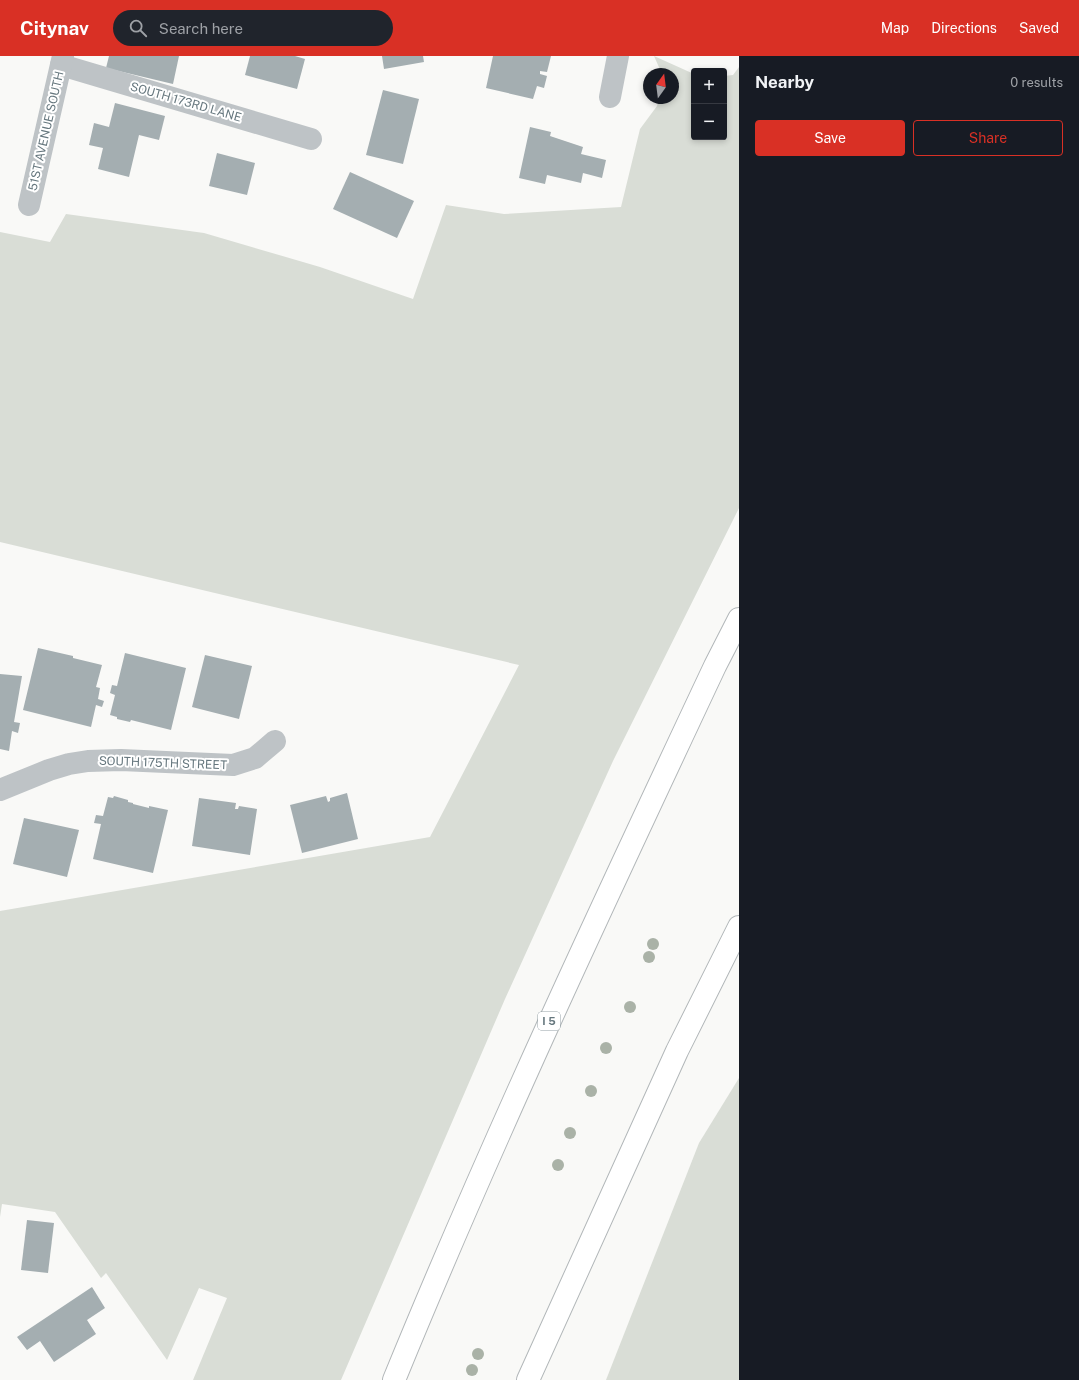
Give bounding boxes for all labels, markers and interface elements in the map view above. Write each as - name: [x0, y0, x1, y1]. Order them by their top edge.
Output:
- search box: [113, 10, 393, 46]
- text: Citynav: [20, 17, 89, 39]
- icon: search: [127, 17, 149, 39]
- text: Search here: [159, 20, 243, 37]
- text: Map: [881, 20, 909, 36]
- text: Directions: [931, 20, 997, 36]
- text: Saved: [1019, 20, 1059, 36]
- north arrow: [643, 68, 679, 104]
- map controls: [691, 68, 727, 140]
- button: +: [691, 68, 727, 104]
- street label: 51ST AVENUE SOUTH: [25, 70, 67, 192]
- text: Nearby: [755, 72, 814, 92]
- text: 0 results: [1010, 75, 1063, 90]
- street label: SOUTH 173RD LANE: [129, 79, 243, 125]
- button: −: [691, 104, 727, 140]
- button: Save: [755, 120, 905, 156]
- button: Share: [913, 120, 1063, 156]
- street label: SOUTH 175TH STREET: [99, 754, 227, 772]
- road number: I 5: [538, 1012, 560, 1030]

